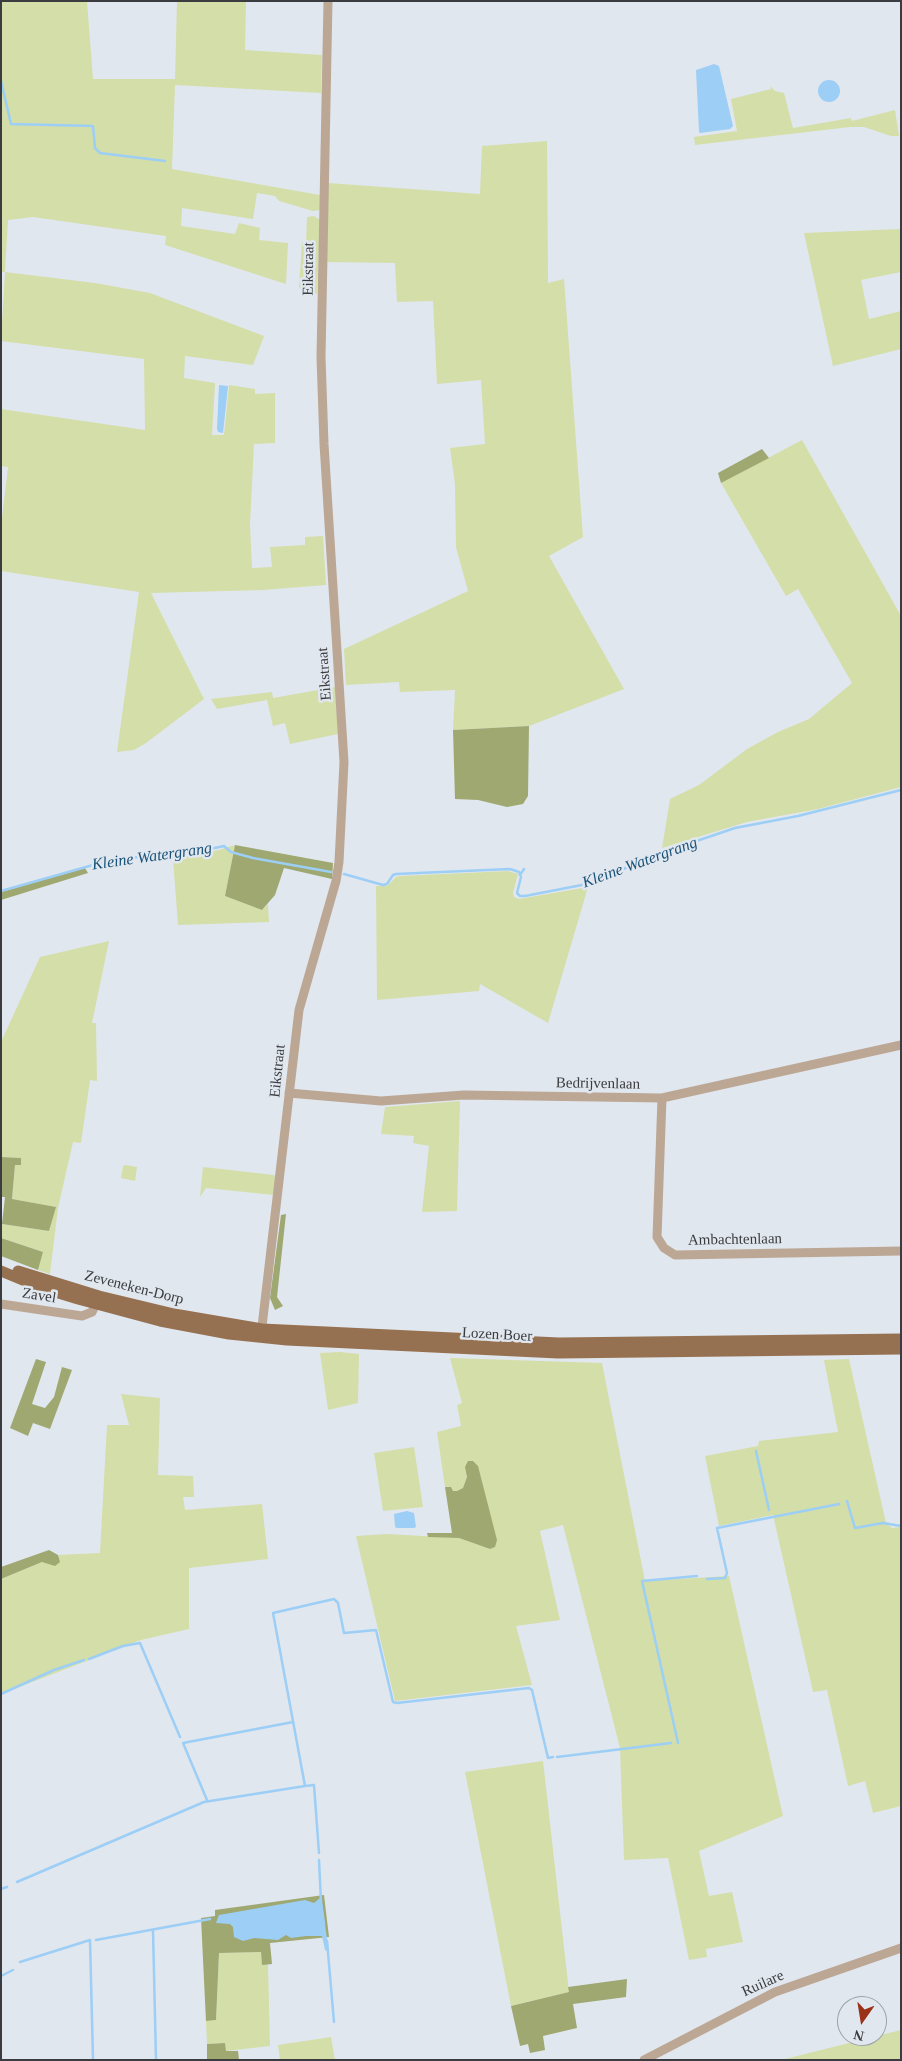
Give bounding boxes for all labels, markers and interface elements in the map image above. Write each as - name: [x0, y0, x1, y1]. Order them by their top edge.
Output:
- street label: Eikstraat: [300, 242, 318, 296]
- street label: Eikstraat: [314, 647, 336, 701]
- water label: Kleine Watergrang: [580, 833, 700, 893]
- water label: Kleine Watergrang: [91, 839, 213, 875]
- street label: Eikstraat: [266, 1044, 290, 1098]
- street label: Bedrijvenlaan: [556, 1074, 640, 1094]
- street label: Ambachtenlaan: [688, 1230, 782, 1250]
- street label: Zeveneken-Dorp: [83, 1267, 185, 1309]
- street label: Zavel: [21, 1284, 57, 1308]
- street label: Lozen Boer: [461, 1324, 533, 1346]
- street label: Ruilare: [739, 1967, 787, 2001]
- north arrow: [837, 1996, 887, 2046]
- text: N: [852, 2027, 865, 2044]

